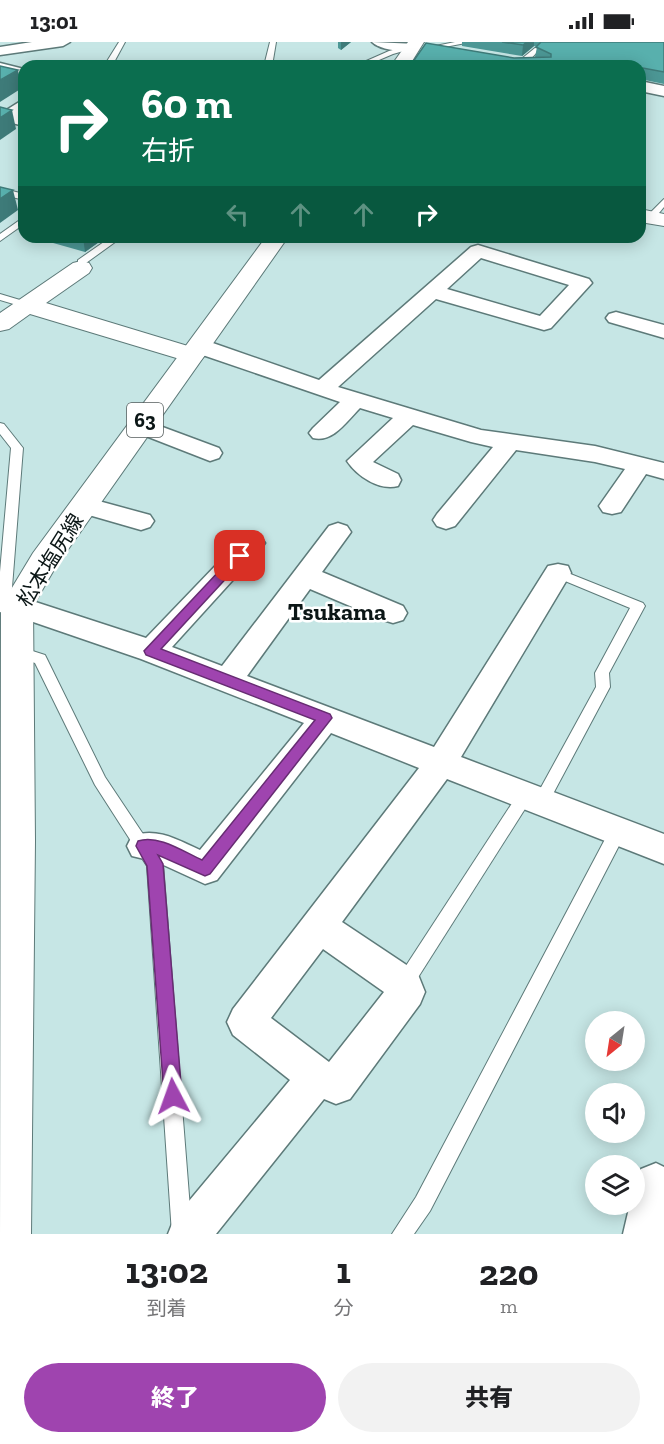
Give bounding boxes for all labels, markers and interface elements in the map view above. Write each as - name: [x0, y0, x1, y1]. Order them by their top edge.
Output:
- text: 13:01: [30, 8, 78, 35]
- text: 60 m: [141, 78, 232, 129]
- icon: right: [42, 84, 120, 162]
- text: 右折: [141, 135, 195, 167]
- icon: left: [221, 198, 254, 231]
- icon: ahead: [284, 198, 317, 231]
- icon: ahead: [347, 198, 380, 231]
- icon: right: [410, 198, 443, 231]
- road number: 63: [127, 403, 163, 437]
- street label: 松本塩尻線: [12, 509, 88, 611]
- pin: [214, 530, 265, 581]
- icon: arrive: [223, 539, 256, 572]
- district label: Tsukama: [288, 597, 386, 626]
- north arrow: [585, 1011, 645, 1071]
- map controls: [585, 1011, 645, 1215]
- position arrow: [141, 1064, 205, 1128]
- button: sound: [585, 1083, 645, 1143]
- button: layers: [585, 1155, 645, 1215]
- text: 13:02: [125, 1249, 208, 1292]
- text: 1: [336, 1249, 351, 1292]
- text: 220: [479, 1251, 539, 1294]
- text: m: [500, 1294, 517, 1318]
- text: 到着: [147, 1296, 187, 1320]
- text: 分: [334, 1296, 354, 1320]
- button: 終了: [24, 1363, 326, 1432]
- button: 共有: [338, 1363, 640, 1432]

